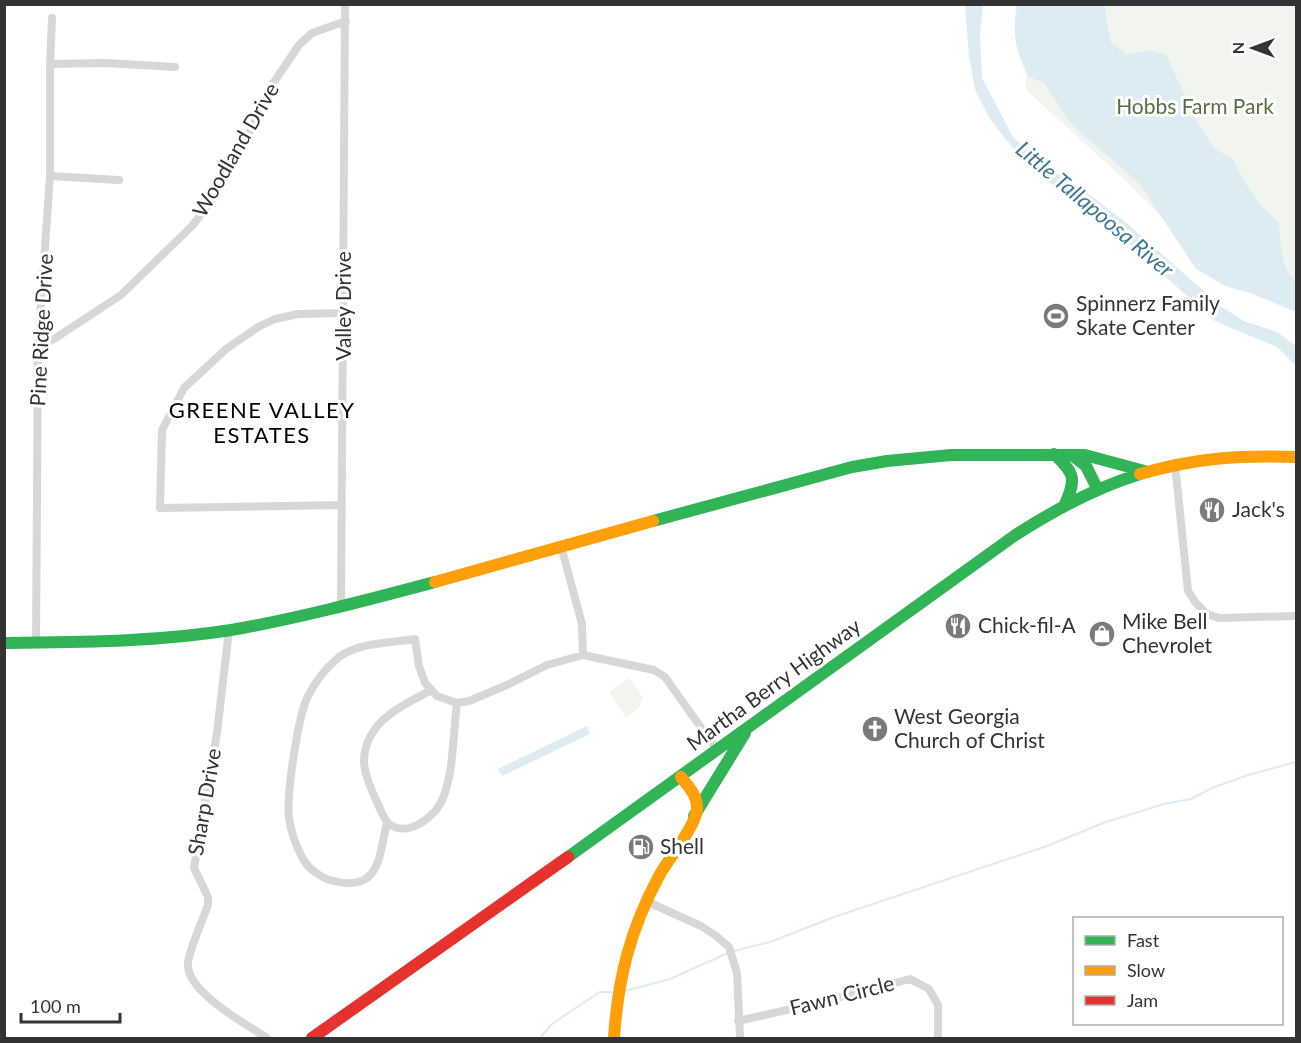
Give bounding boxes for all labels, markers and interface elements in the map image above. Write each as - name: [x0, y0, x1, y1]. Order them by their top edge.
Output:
- north arrow: [1223, 18, 1283, 78]
- text: N: [1228, 42, 1247, 54]
- street label: Woodland Drive: [186, 78, 283, 221]
- park label: Hobbs Farm Park: [1116, 93, 1274, 118]
- water label: Little Tallapoosa River: [1011, 135, 1180, 283]
- street label: Valley Drive: [330, 251, 355, 361]
- street label: Pine Ridge Drive: [24, 253, 57, 407]
- place label: Spinnerz Family Skate Center: [1076, 290, 1220, 339]
- sports icon: Spinnerz Family Skate Center: [1041, 301, 1071, 331]
- district label: GREENE VALLEY ESTATES: [169, 396, 355, 448]
- restaurant icon: Jack's: [1197, 495, 1227, 525]
- place label: Jack's: [1232, 496, 1285, 521]
- place label: Mike Bell Chevrolet: [1122, 608, 1213, 657]
- restaurant icon: Chick-fil-A: [943, 611, 973, 641]
- street label: Martha Berry Highway: [681, 612, 865, 755]
- place label: Chick-fil-A: [978, 612, 1077, 637]
- shop icon: Mike Bell Chevrolet: [1087, 619, 1117, 649]
- place label: West Georgia Church of Christ: [894, 703, 1045, 752]
- church icon: West Georgia Church of Christ: [860, 714, 890, 744]
- street label: Sharp Drive: [182, 746, 225, 857]
- fuel station icon: Shell: [626, 832, 656, 862]
- place label: Shell: [660, 833, 704, 858]
- legend: [1073, 917, 1283, 1025]
- text: Fast: [1127, 929, 1160, 951]
- text: Slow: [1127, 959, 1165, 981]
- street label: Fawn Circle: [787, 970, 896, 1020]
- scale bar: [21, 986, 120, 1024]
- text: Jam: [1127, 989, 1158, 1011]
- text: 100 m: [30, 995, 81, 1017]

